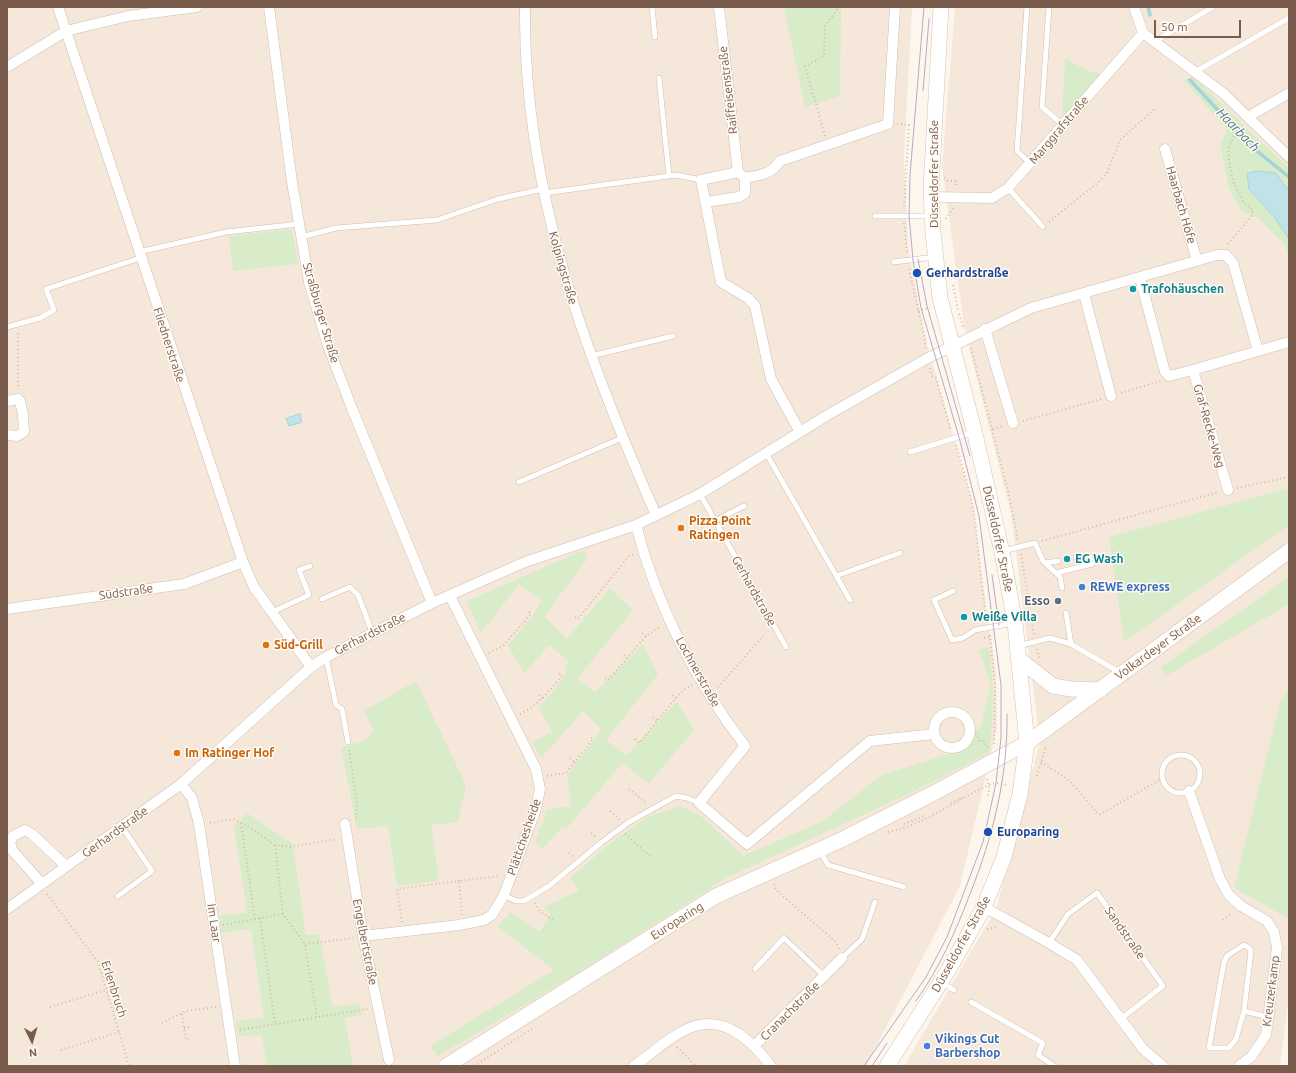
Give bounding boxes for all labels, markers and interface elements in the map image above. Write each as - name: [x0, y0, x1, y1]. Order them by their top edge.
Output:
- scale bar: [1156, 12, 1243, 38]
- text: 50 m: [1161, 20, 1188, 33]
- street label: Raiffeisenstraße: [715, 45, 741, 135]
- street label: Marggrafstraße: [1026, 93, 1092, 167]
- water label: Haarbach: [1213, 105, 1263, 155]
- street label: Düsseldorfer Straße: [927, 120, 941, 228]
- street label: Haarbach Höfe: [1163, 164, 1199, 246]
- street label: Kolpingstraße: [546, 230, 580, 306]
- street label: Straßburger Straße: [300, 261, 342, 365]
- place label: Gerhardstraße: [926, 266, 1009, 280]
- marker: Gerhardstraße: [911, 267, 923, 279]
- place label: Trafohäuschen: [1141, 282, 1224, 296]
- marker: Trafohäuschen: [1128, 284, 1138, 294]
- street label: Fliednerstraße: [150, 305, 188, 385]
- street label: Graf-Recke-Weg: [1190, 382, 1228, 470]
- street label: Düsseldorfer Straße: [980, 485, 1016, 593]
- place label: Pizza Point Ratingen: [689, 514, 751, 542]
- marker: Pizza Point Ratingen: [676, 523, 686, 533]
- place label: EG Wash: [1075, 552, 1123, 566]
- street label: Gerhardstraße: [729, 553, 779, 629]
- marker: EG Wash: [1062, 554, 1072, 564]
- place label: REWE express: [1090, 580, 1170, 594]
- street label: Südstraße: [98, 581, 154, 603]
- marker: REWE express: [1077, 582, 1087, 592]
- place label: Esso: [1024, 594, 1050, 608]
- marker: Esso: [1053, 596, 1063, 606]
- street label: Gerhardstraße: [332, 610, 408, 658]
- place label: Weiße Villa: [972, 610, 1037, 624]
- street label: Volkardeyer Straße: [1112, 611, 1204, 683]
- marker: Weiße Villa: [959, 612, 969, 622]
- street label: Lochnerstraße: [673, 634, 723, 710]
- place label: Süd-Grill: [274, 638, 323, 652]
- marker: Süd-Grill: [261, 640, 271, 650]
- place label: Im Ratinger Hof: [185, 746, 274, 760]
- marker: Im Ratinger Hof: [172, 748, 182, 758]
- street label: Plättchesheide: [504, 797, 544, 877]
- street label: Gerhardstraße: [79, 803, 151, 861]
- place label: Europaring: [997, 825, 1059, 839]
- marker: Europaring: [982, 826, 994, 838]
- street label: Düsseldorfer Straße: [928, 893, 994, 995]
- street label: Engelbertstraße: [350, 898, 380, 986]
- street label: Europaring: [648, 899, 706, 943]
- street label: Im Laar: [204, 903, 224, 943]
- street label: Sandstraße: [1102, 904, 1148, 962]
- street label: Kreuzerkamp: [1259, 955, 1283, 1027]
- street label: Erlenbruch: [98, 959, 130, 1019]
- street label: Cranachstraße: [757, 978, 823, 1044]
- north arrow: [12, 1021, 52, 1061]
- place label: Vikings Cut Barbershop: [935, 1032, 1001, 1060]
- marker: Vikings Cut Barbershop: [922, 1041, 932, 1051]
- text: N: [28, 1047, 38, 1059]

